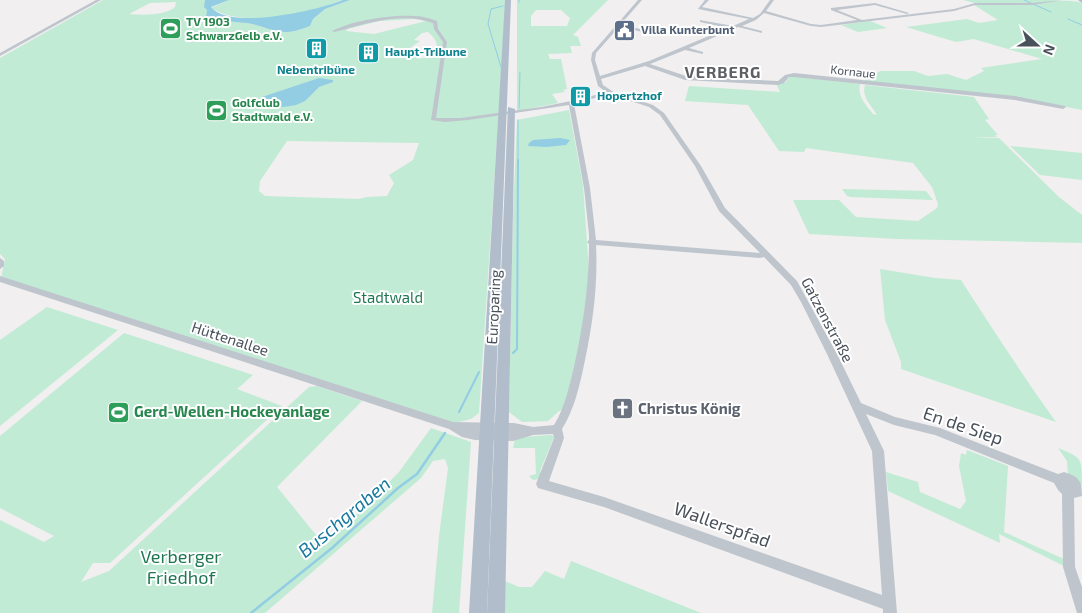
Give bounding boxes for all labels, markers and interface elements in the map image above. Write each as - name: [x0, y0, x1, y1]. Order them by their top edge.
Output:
- place label: TV 1903 SchwarzGelb e.V.: [186, 14, 282, 42]
- sports icon: TV 1903 SchwarzGelb e.V.: [158, 17, 182, 41]
- public building icon: Villa Kunterbunt: [613, 18, 637, 42]
- north arrow: [1012, 20, 1062, 70]
- place label: Villa Kunterbunt: [641, 22, 734, 36]
- building icon: Nebentribüne: [304, 37, 328, 61]
- building icon: Haupt-Tribune: [357, 40, 381, 64]
- text: N: [1040, 42, 1059, 58]
- place label: Haupt-Tribune: [385, 44, 467, 58]
- place label: Nebentribüne: [277, 62, 355, 76]
- district label: VERBERG: [684, 62, 762, 81]
- street label: Kornaue: [830, 62, 876, 80]
- building icon: Hopertzhof: [569, 84, 593, 108]
- place label: Hopertzhof: [597, 88, 663, 102]
- place label: Golfclub Stadtwald e.V.: [232, 95, 313, 123]
- sports icon: Golfclub Stadtwald e.V.: [204, 98, 228, 122]
- street label: Europaring: [482, 268, 504, 345]
- street label: Gatzenstraße: [798, 274, 858, 365]
- park label: Stadtwald: [353, 288, 423, 306]
- street label: Hüttenallee: [189, 317, 271, 359]
- church icon: Christus König: [610, 397, 634, 421]
- place label: Christus König: [638, 399, 741, 417]
- sports icon: Gerd-Wellen-Hockeyanlage: [106, 400, 130, 424]
- street label: En de Siep: [920, 401, 1006, 449]
- place label: Gerd-Wellen-Hockeyanlage: [134, 402, 330, 421]
- water label: Buschgraben: [293, 471, 395, 562]
- street label: Wallerspfad: [671, 496, 774, 552]
- park label: Verberger Friedhof: [140, 545, 222, 588]

